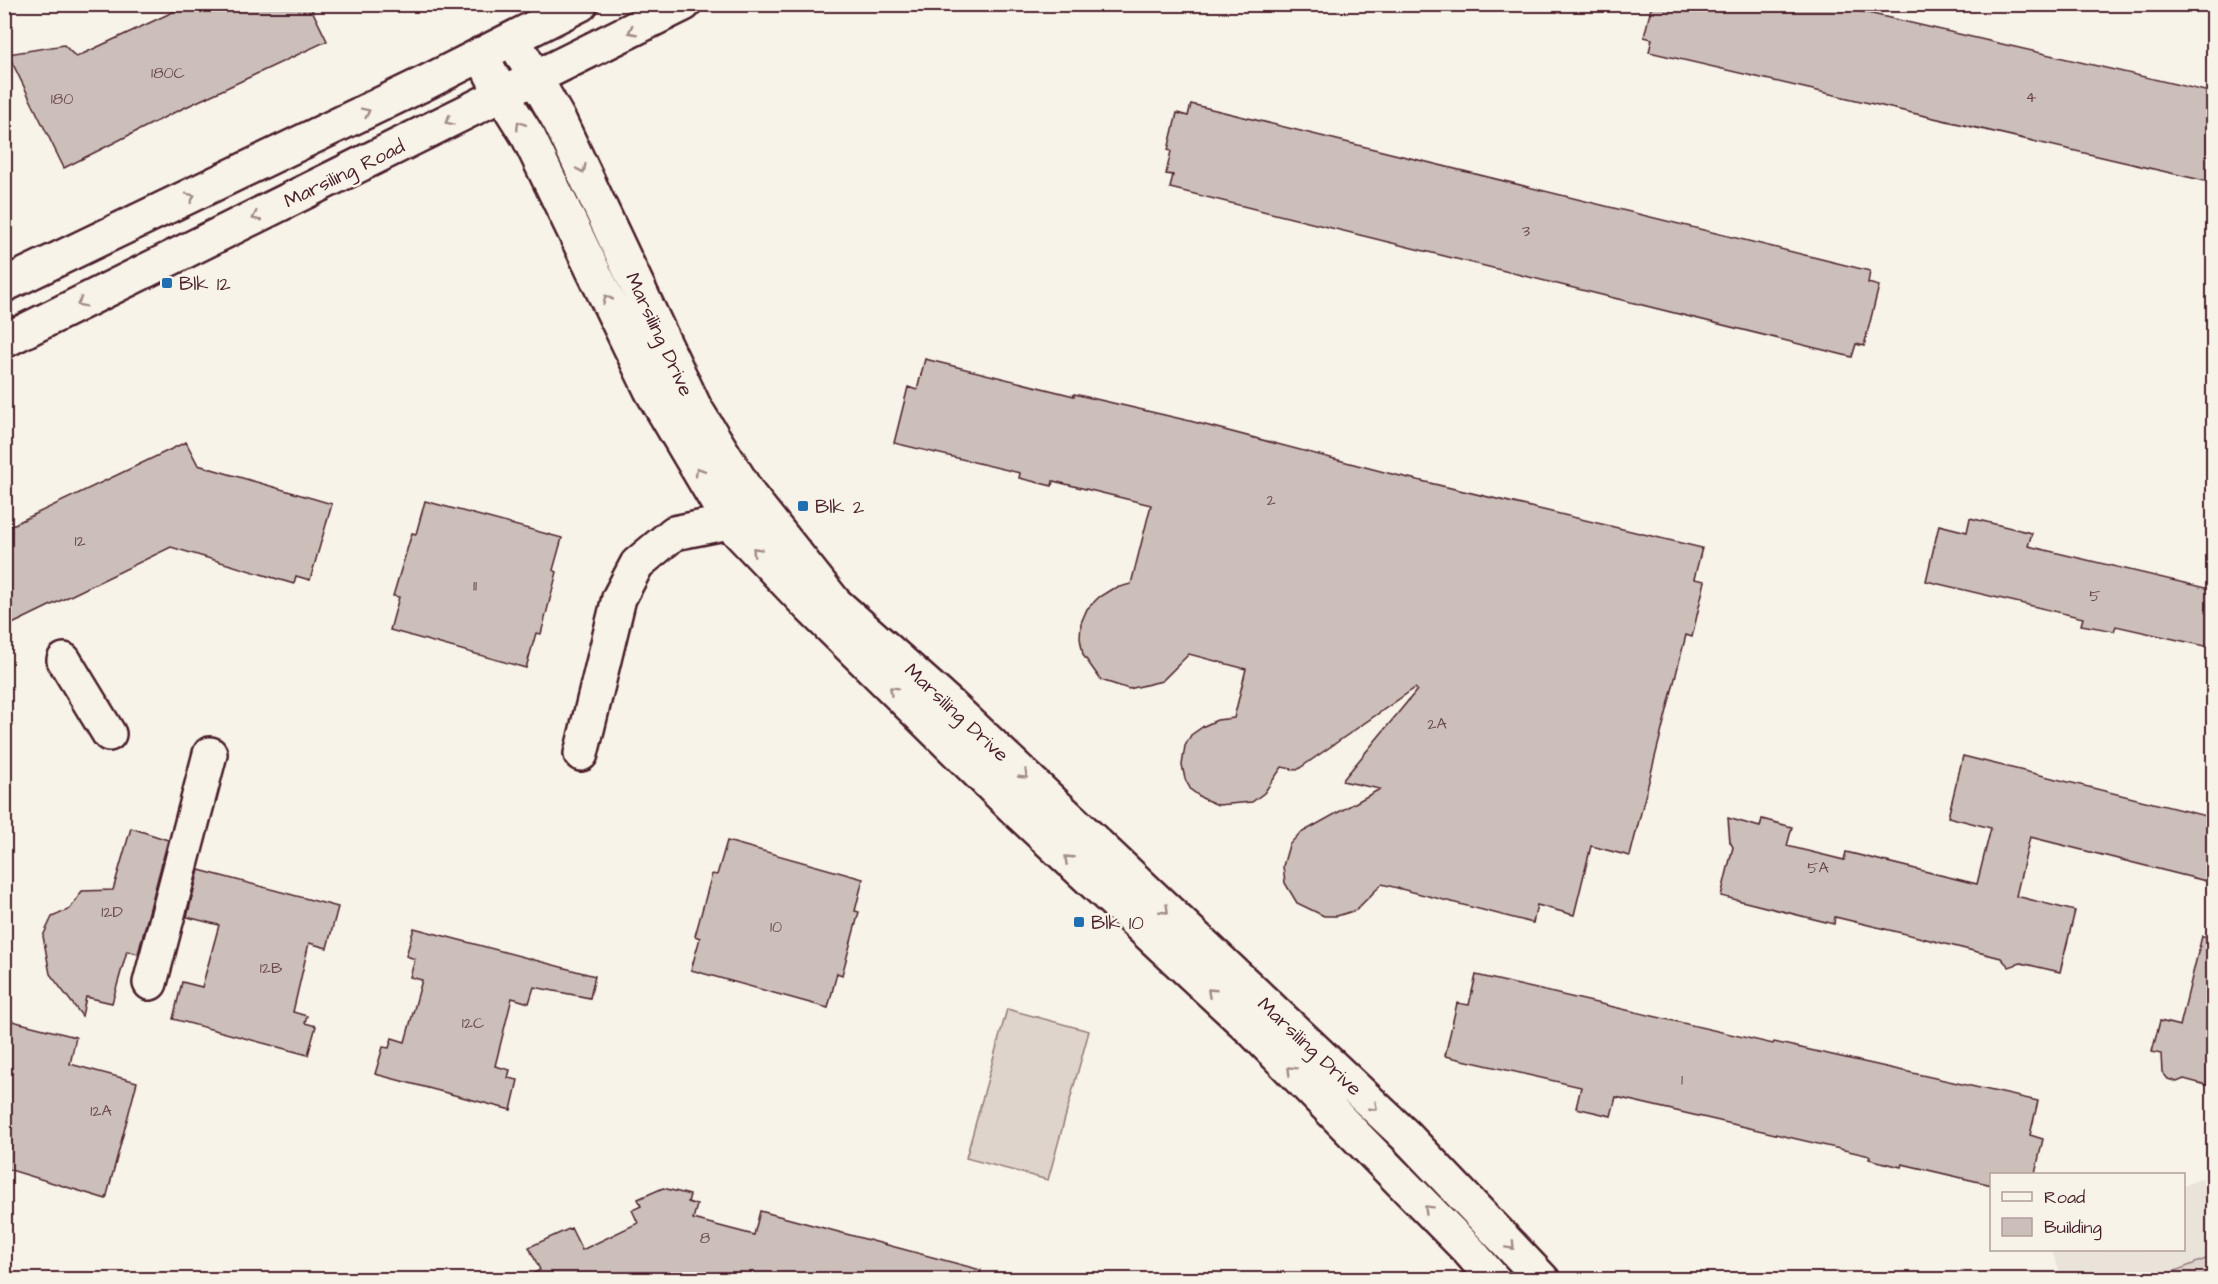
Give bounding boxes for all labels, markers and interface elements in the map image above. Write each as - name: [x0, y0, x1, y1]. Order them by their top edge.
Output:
- one-way arrow: [627, 23, 638, 35]
- house number: 180C: [151, 62, 185, 84]
- house number: 4: [2026, 86, 2037, 108]
- house number: 180: [51, 88, 73, 110]
- one-way arrow: [360, 107, 371, 119]
- one-way arrow: [445, 114, 456, 125]
- one-way arrow: [516, 121, 528, 131]
- street label: Marsiling Road: [279, 133, 410, 216]
- one-way arrow: [574, 162, 586, 173]
- one-way arrow: [184, 192, 195, 204]
- one-way arrow: [251, 210, 262, 221]
- house number: 3: [1522, 220, 1530, 242]
- street label: Marsiling Drive: [617, 268, 700, 401]
- place label: Blk 12: [179, 270, 231, 298]
- marker: Blk 12: [160, 276, 174, 290]
- one-way arrow: [603, 295, 615, 306]
- one-way arrow: [76, 296, 87, 308]
- one-way arrow: [695, 467, 706, 477]
- house number: 2: [1266, 489, 1276, 511]
- place label: Blk 2: [815, 493, 865, 521]
- marker: Blk 2: [796, 499, 810, 513]
- house number: 12: [74, 530, 86, 552]
- one-way arrow: [752, 547, 763, 557]
- house number: 11: [473, 575, 477, 597]
- house number: 5: [2089, 585, 2101, 607]
- street label: Marsiling Drive: [897, 657, 1015, 769]
- one-way arrow: [890, 686, 901, 697]
- house number: 2A: [1427, 713, 1447, 735]
- one-way arrow: [1017, 768, 1027, 779]
- one-way arrow: [1064, 855, 1074, 866]
- house number: 5A: [1807, 857, 1829, 879]
- house number: 12D: [101, 901, 123, 923]
- one-way arrow: [1158, 902, 1169, 913]
- place label: Blk 10: [1091, 909, 1144, 937]
- marker: Blk 10: [1072, 915, 1086, 929]
- house number: 10: [770, 916, 782, 938]
- house number: 12B: [260, 957, 283, 979]
- one-way arrow: [1207, 988, 1218, 999]
- street label: Marsiling Drive: [1250, 991, 1368, 1103]
- house number: 12C: [462, 1012, 484, 1034]
- one-way arrow: [1288, 1066, 1299, 1077]
- house number: 1: [1681, 1069, 1683, 1091]
- house number: 12A: [90, 1100, 112, 1122]
- one-way arrow: [1368, 1100, 1378, 1111]
- legend: [1990, 1173, 2185, 1251]
- text: Road: [2044, 1185, 2085, 1210]
- one-way arrow: [1424, 1205, 1435, 1215]
- text: Building: [2044, 1215, 2102, 1241]
- house number: 8: [700, 1227, 710, 1249]
- one-way arrow: [1504, 1239, 1515, 1249]

